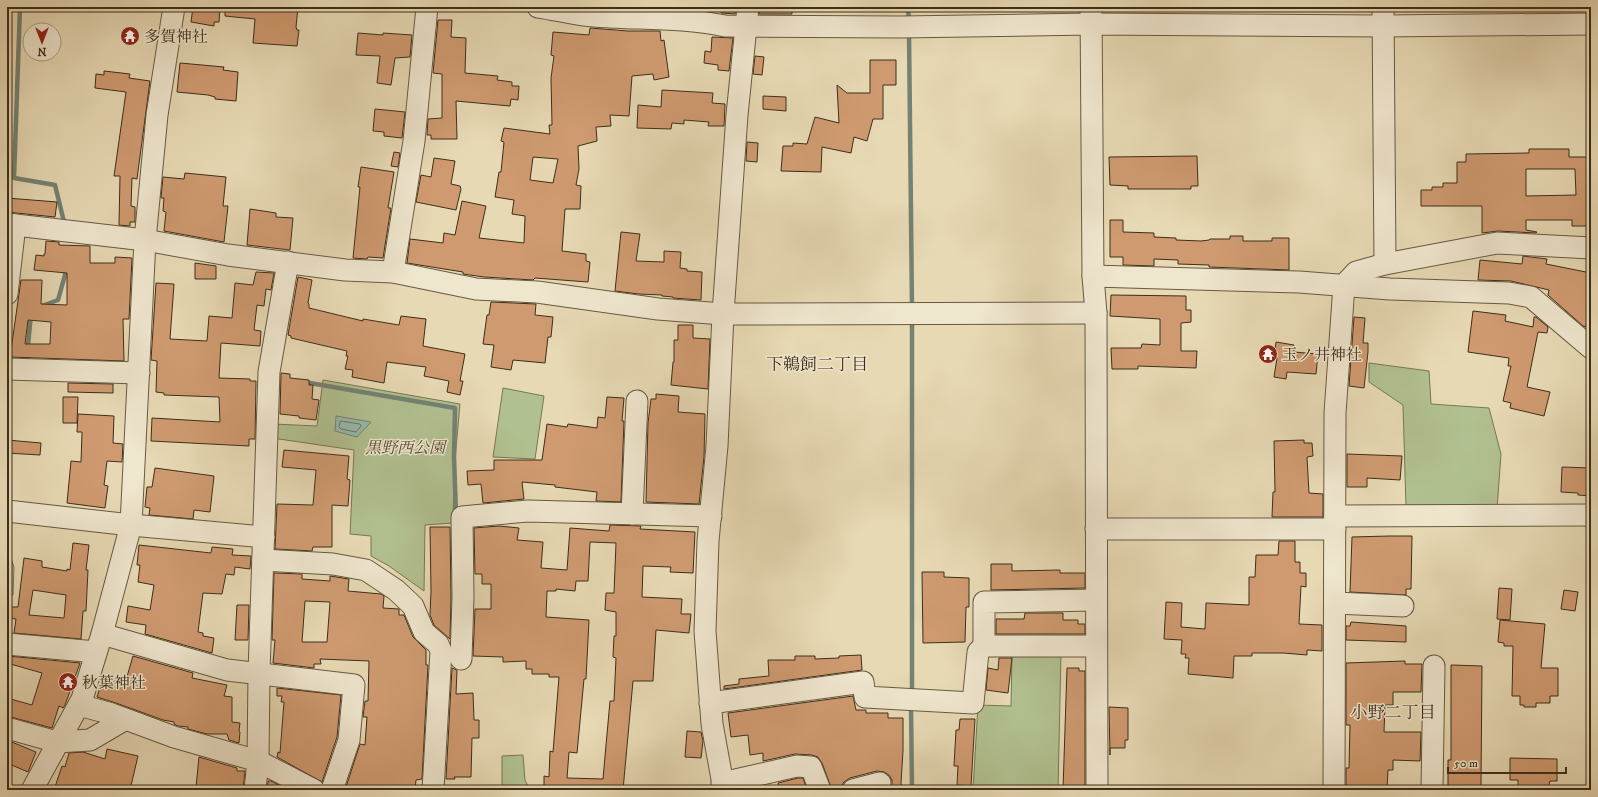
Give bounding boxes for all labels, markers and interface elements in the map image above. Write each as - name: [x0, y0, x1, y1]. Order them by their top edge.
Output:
- north arrow: [22, 22, 62, 62]
- temple icon: 多賀神社: [119, 25, 141, 47]
- place label: 多賀神社: [144, 27, 208, 47]
- text: N: [37, 44, 47, 58]
- temple icon: 玉ノ井神社: [1257, 343, 1279, 365]
- place label: 玉ノ井神社: [1282, 345, 1362, 365]
- district label: 下鵜飼二丁目: [766, 354, 868, 376]
- park label: 黒野西公園: [365, 438, 448, 458]
- temple icon: 秋葉神社: [57, 671, 79, 693]
- place label: 秋葉神社: [82, 673, 146, 693]
- district label: 小野二丁目: [1351, 702, 1436, 724]
- scale bar: [1448, 749, 1566, 775]
- text: 50 m: [1454, 756, 1478, 771]

